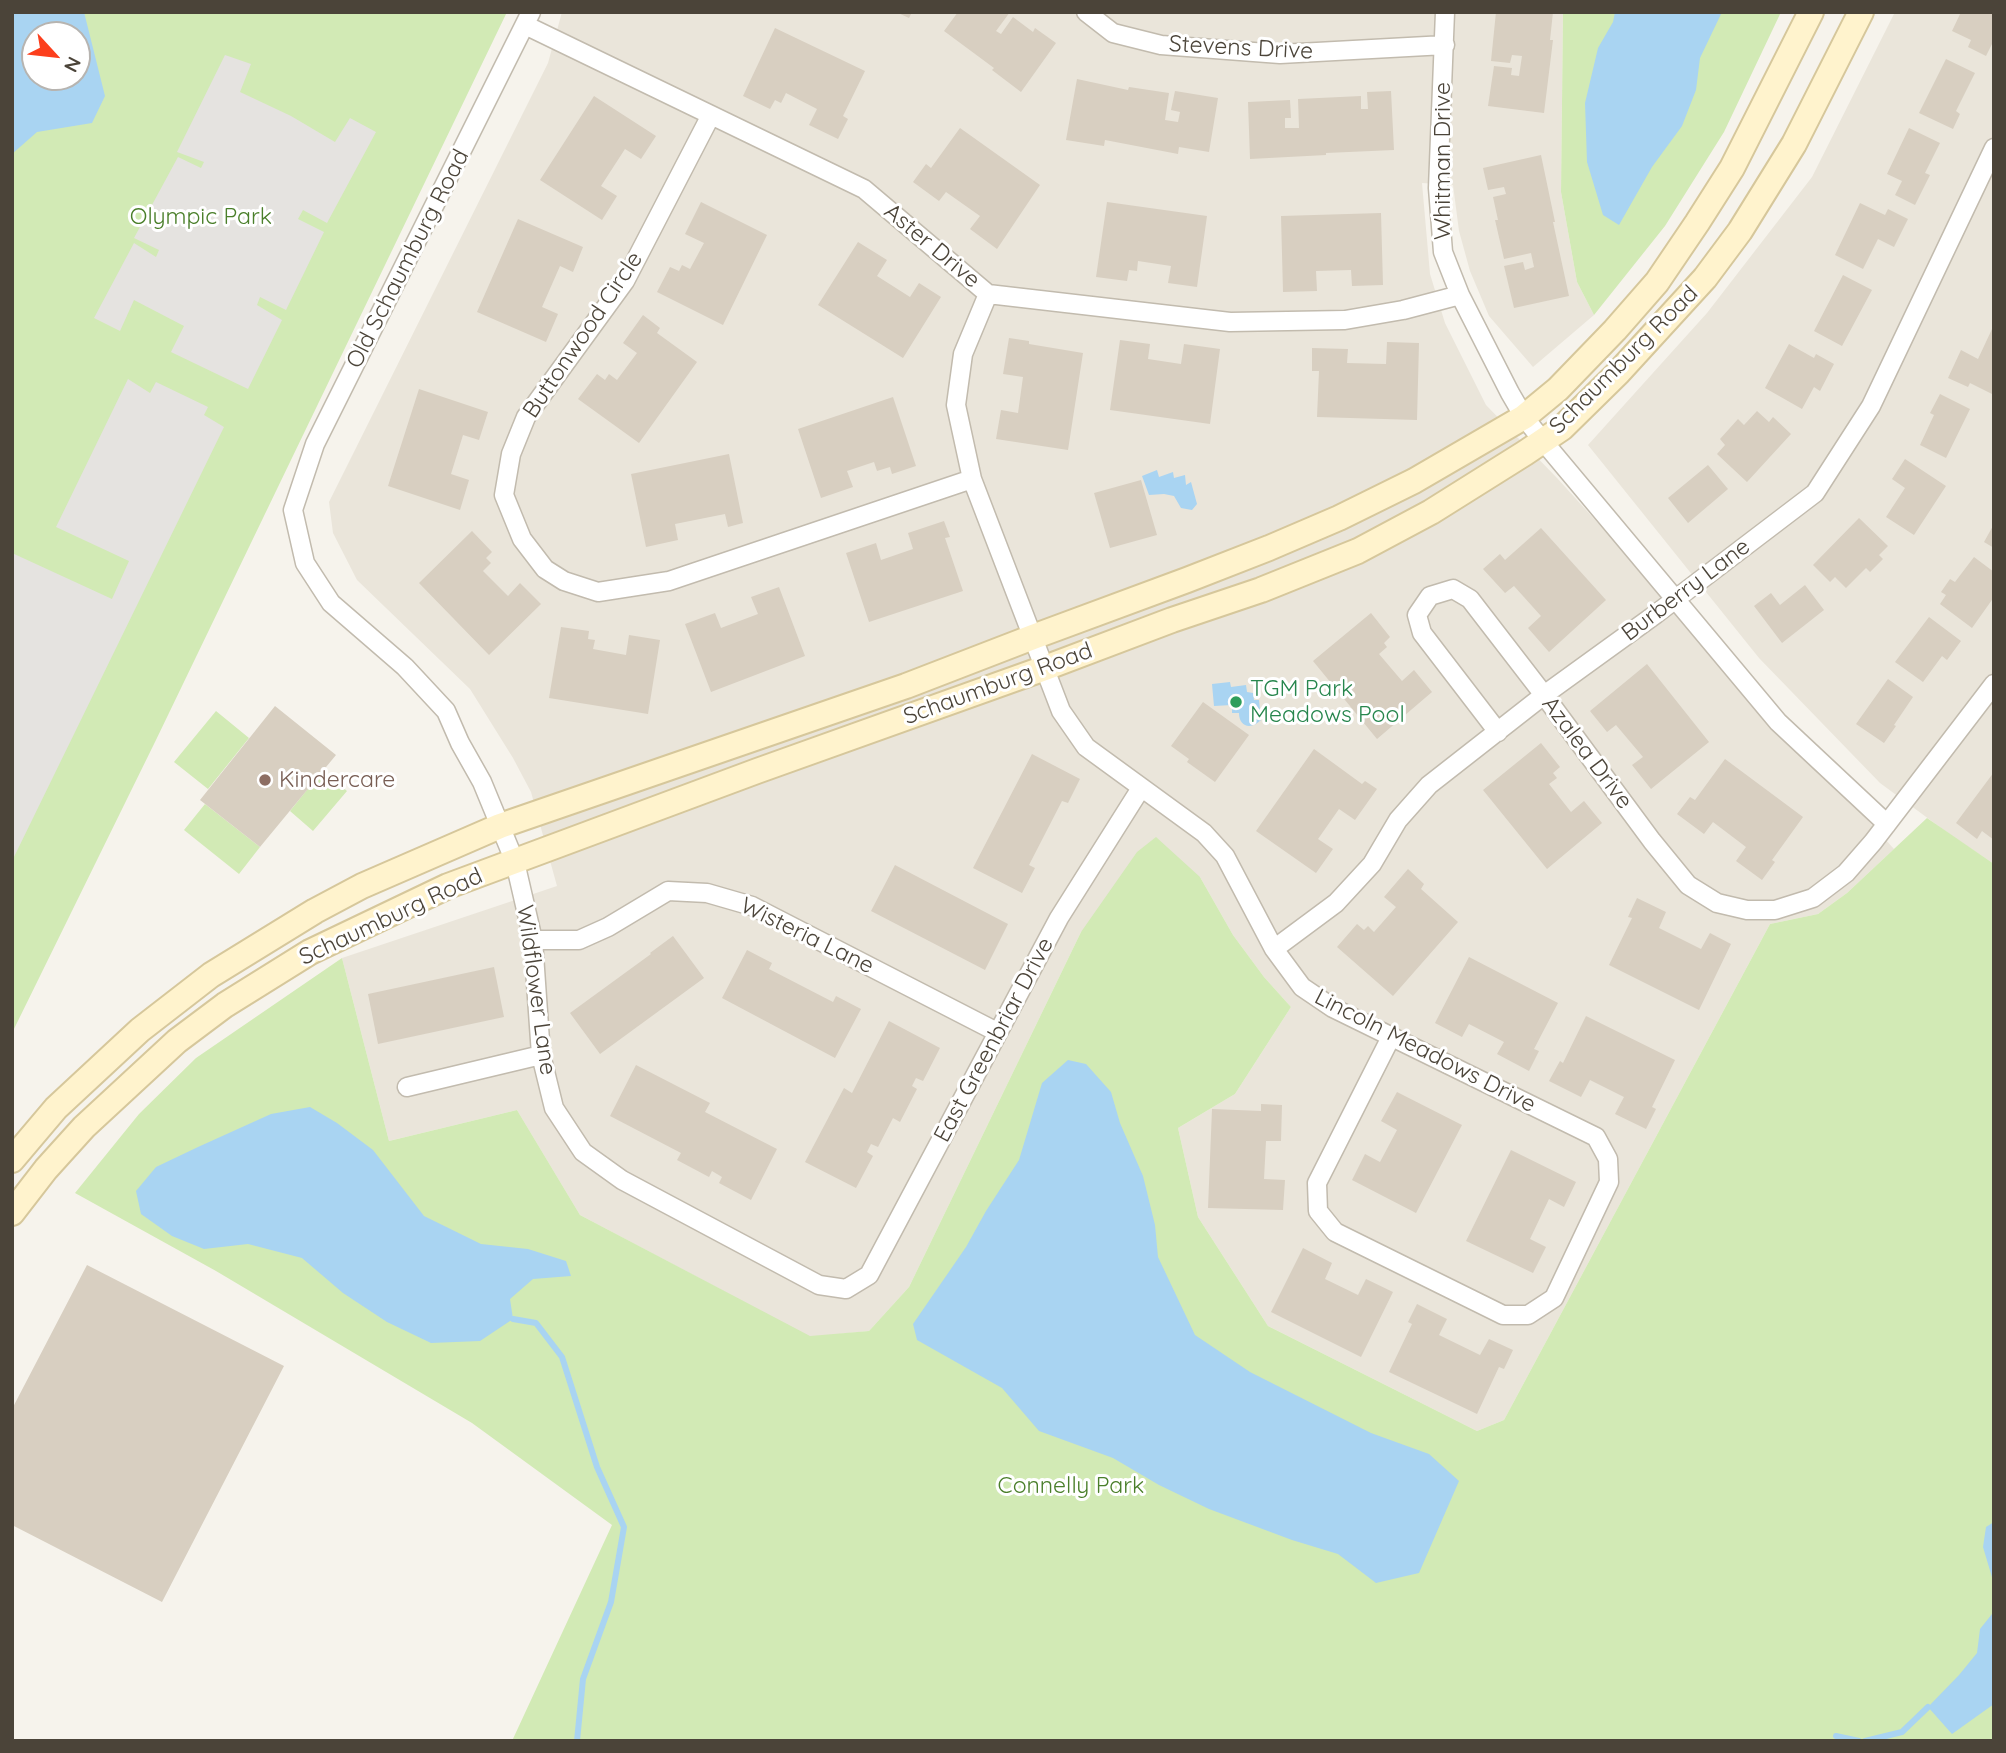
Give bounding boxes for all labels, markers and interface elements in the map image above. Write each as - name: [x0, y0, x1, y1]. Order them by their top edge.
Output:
- north arrow: [21, 21, 91, 91]
- street label: Stevens Drive: [1168, 30, 1314, 66]
- text: N: [59, 53, 87, 76]
- street label: Whitman Drive: [1429, 82, 1457, 240]
- street label: Old Schaumburg Road: [341, 145, 475, 373]
- street label: Aster Drive: [878, 198, 986, 294]
- park label: Olympic Park: [130, 203, 272, 231]
- street label: Buttonwood Circle: [517, 247, 649, 423]
- street label: Schaumburg Road: [1544, 280, 1704, 440]
- street label: Burberry Lane: [1616, 533, 1756, 647]
- street label: Schaumburg Road: [900, 637, 1096, 731]
- place label: TGM Park Meadows Pool: [1250, 675, 1405, 729]
- street label: Azalea Drive: [1536, 691, 1638, 815]
- marker: TGM Park Meadows Pool: [1228, 694, 1244, 710]
- place label: Kindercare: [279, 766, 395, 794]
- marker: Kindercare: [257, 772, 273, 788]
- street label: Schaumburg Road: [295, 862, 487, 972]
- street label: Wisteria Lane: [736, 892, 878, 980]
- street label: Wildflower Lane: [510, 903, 562, 1077]
- street label: East Greenbriar Drive: [928, 933, 1060, 1147]
- street label: Lincoln Meadows Drive: [1310, 983, 1540, 1119]
- park label: Connelly Park: [998, 1472, 1144, 1500]

